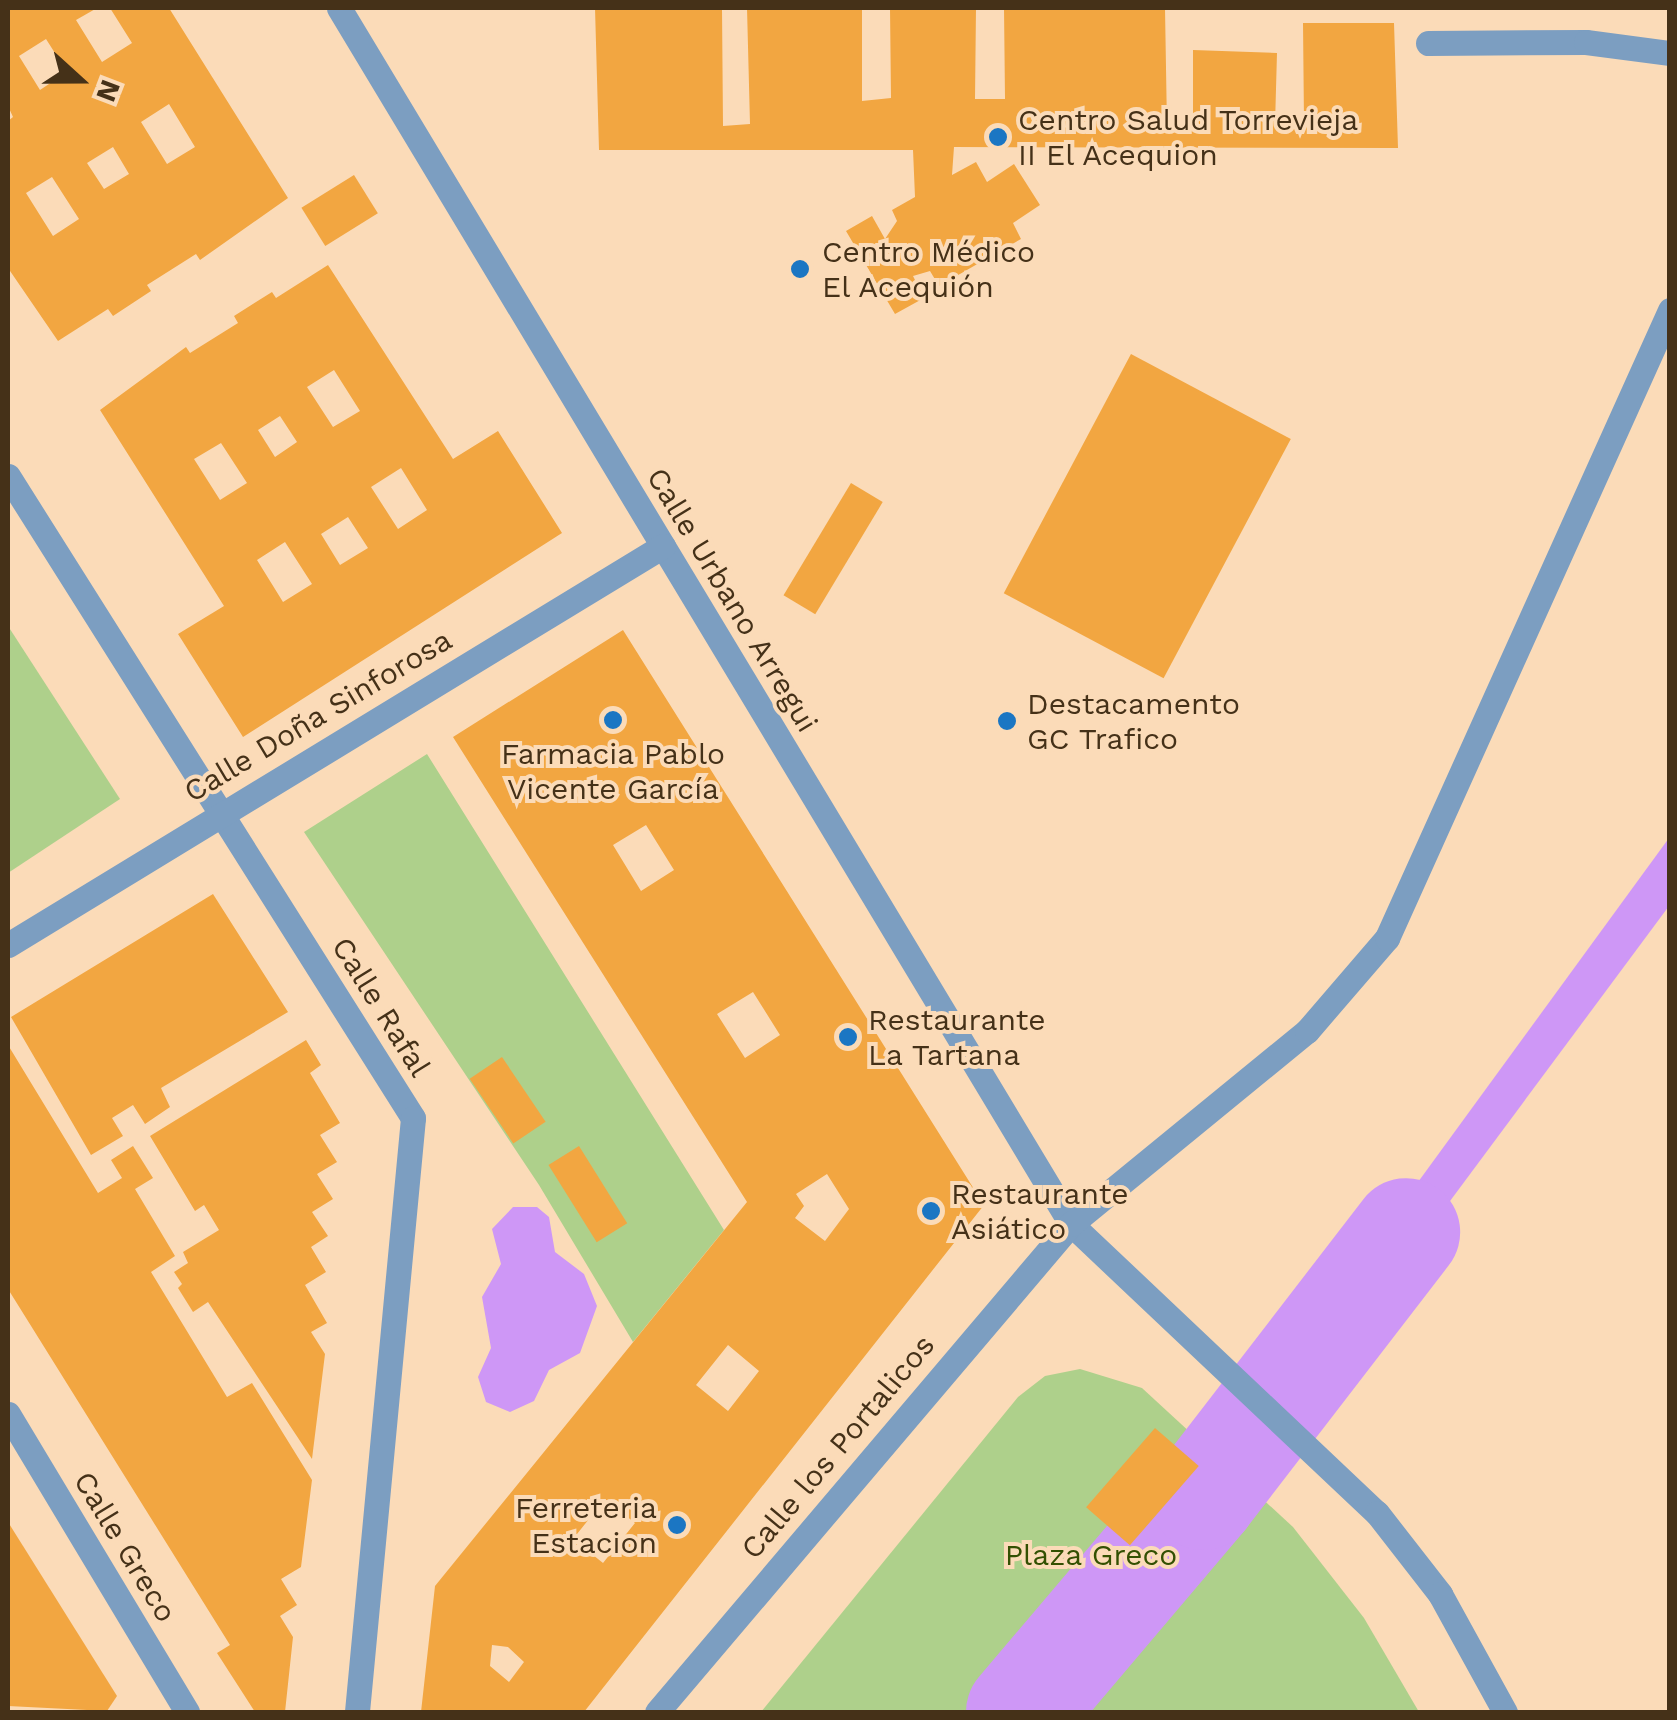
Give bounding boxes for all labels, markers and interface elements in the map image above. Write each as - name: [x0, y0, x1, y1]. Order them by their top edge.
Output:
- north arrow: [30, 30, 130, 130]
- text: N: [89, 75, 128, 107]
- place label: Centro Salud Torrevieja II El Acequion: [1018, 102, 1359, 172]
- marker: Centro Salud Torrevieja II El Acequion: [987, 126, 1009, 148]
- place label: Centro Médico El Acequión: [822, 234, 1035, 304]
- marker: Centro Médico El Acequión: [787, 256, 813, 282]
- street label: Calle Urbano Arregui: [639, 461, 825, 739]
- street label: Calle Doña Sinforosa: [177, 622, 459, 810]
- place label: Destacamento GC Trafico: [1027, 686, 1240, 756]
- marker: Farmacia Pablo Vicente García: [602, 709, 624, 731]
- marker: Destacamento GC Trafico: [996, 710, 1018, 732]
- place label: Farmacia Pablo Vicente García: [501, 736, 725, 806]
- street label: Calle Rafal: [324, 931, 438, 1083]
- place label: Restaurante La Tartana: [868, 1002, 1046, 1072]
- marker: Restaurante La Tartana: [837, 1026, 859, 1048]
- place label: Restaurante Asiático: [951, 1176, 1129, 1246]
- marker: Restaurante Asiático: [920, 1200, 942, 1222]
- street label: Calle los Portalicos: [734, 1328, 942, 1566]
- street label: Calle Greco: [66, 1465, 184, 1629]
- place label: Ferreteria Estacion: [515, 1490, 657, 1560]
- marker: Ferreteria Estacion: [666, 1514, 688, 1536]
- park label: Plaza Greco: [1004, 1537, 1178, 1573]

